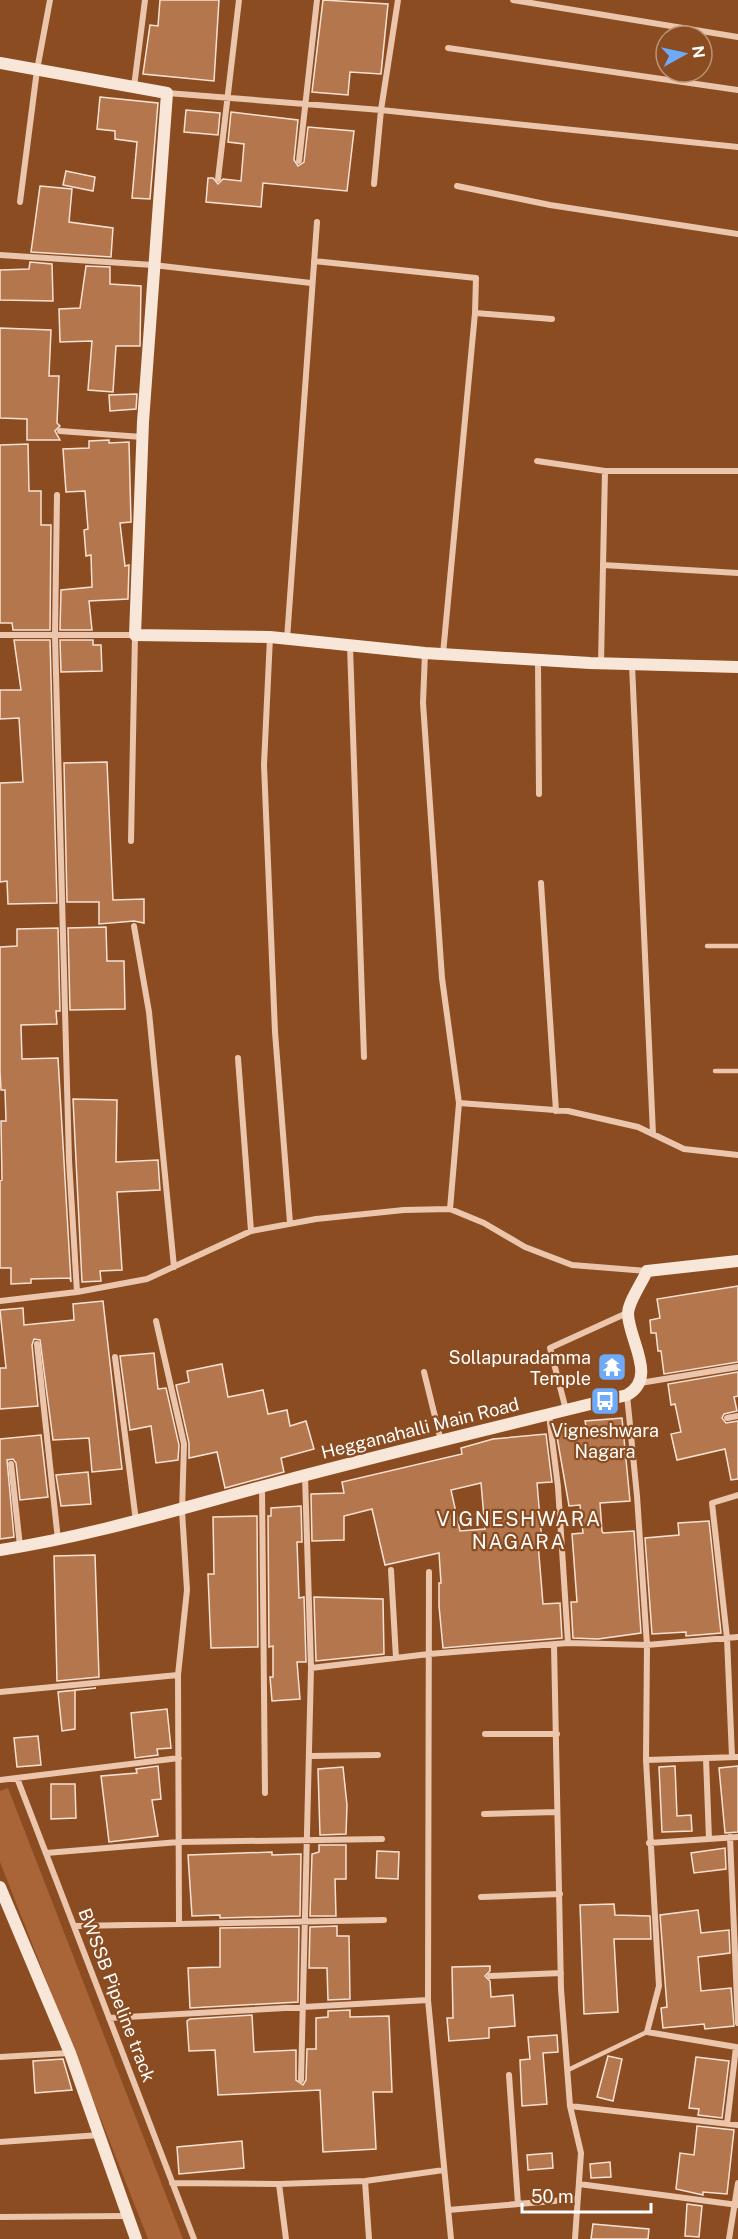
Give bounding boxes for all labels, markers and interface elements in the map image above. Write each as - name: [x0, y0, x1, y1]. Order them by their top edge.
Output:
- north arrow: [654, 24, 714, 84]
- text: N: [688, 44, 709, 60]
- place label: Sollapuradamma Temple: [449, 1347, 591, 1389]
- temple icon: Sollapuradamma Temple: [596, 1351, 628, 1383]
- bus stop icon: Vigneshwara Nagara: [589, 1385, 621, 1417]
- street label: Hegganahalli Main Road: [319, 1393, 521, 1463]
- place label: Vigneshwara Nagara: [551, 1420, 659, 1462]
- district label: VIGNESHWARA NAGARA: [436, 1507, 602, 1554]
- street label: BWSSB Pipeline track: [74, 1905, 160, 2085]
- scale bar: [522, 2176, 651, 2214]
- text: 50 m: [531, 2186, 574, 2207]

